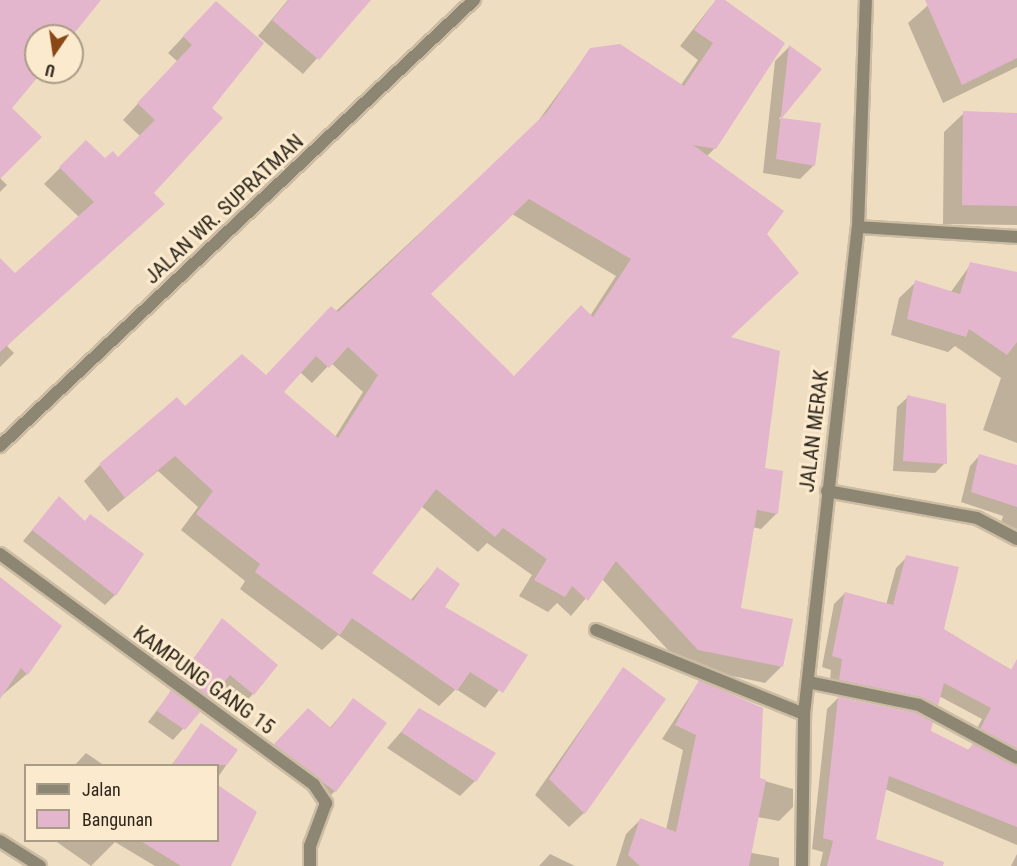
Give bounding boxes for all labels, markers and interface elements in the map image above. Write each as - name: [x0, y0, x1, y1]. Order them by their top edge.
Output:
- north arrow: [24, 24, 84, 84]
- text: U: [44, 60, 57, 80]
- street label: JALAN WR. SUPRATMAN: [139, 129, 309, 289]
- street label: JALAN MERAK: [794, 368, 834, 494]
- street label: KAMPUNG GANG 15: [128, 620, 280, 740]
- legend: [24, 764, 219, 842]
- text: Jalan: [82, 779, 121, 800]
- text: Bangunan: [82, 809, 153, 830]

